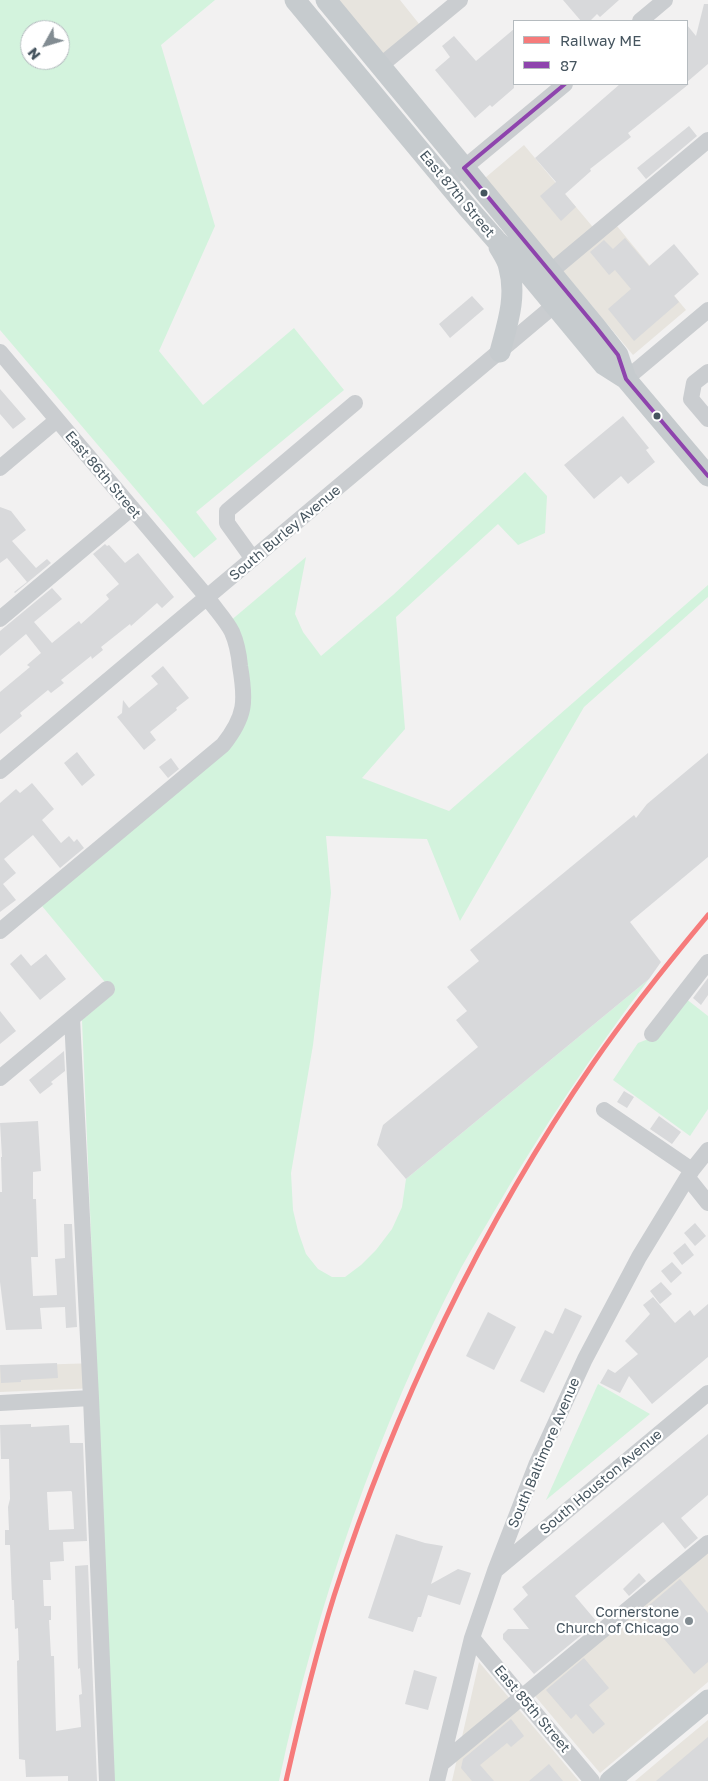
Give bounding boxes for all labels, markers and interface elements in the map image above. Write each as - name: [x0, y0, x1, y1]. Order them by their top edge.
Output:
- north arrow: [20, 20, 70, 70]
- legend: [513, 20, 688, 85]
- text: Railway ME: [560, 31, 641, 49]
- text: N: [24, 45, 44, 64]
- text: 87: [560, 56, 577, 74]
- street label: East 87th Street: [416, 147, 498, 241]
- unlabelled marker: [479, 188, 489, 198]
- unlabelled marker: [652, 411, 662, 421]
- street label: East 86th Street: [62, 428, 144, 522]
- street label: South Burley Avenue: [226, 482, 344, 584]
- street label: South Baltimore Avenue: [505, 1375, 583, 1531]
- street label: South Houston Avenue: [537, 1426, 665, 1538]
- place label: Cornerstone Church of Chicago: [556, 1605, 679, 1638]
- marker: Cornerstone Church of Chicago: [683, 1615, 695, 1627]
- street label: East 85th Street: [491, 1662, 573, 1756]

